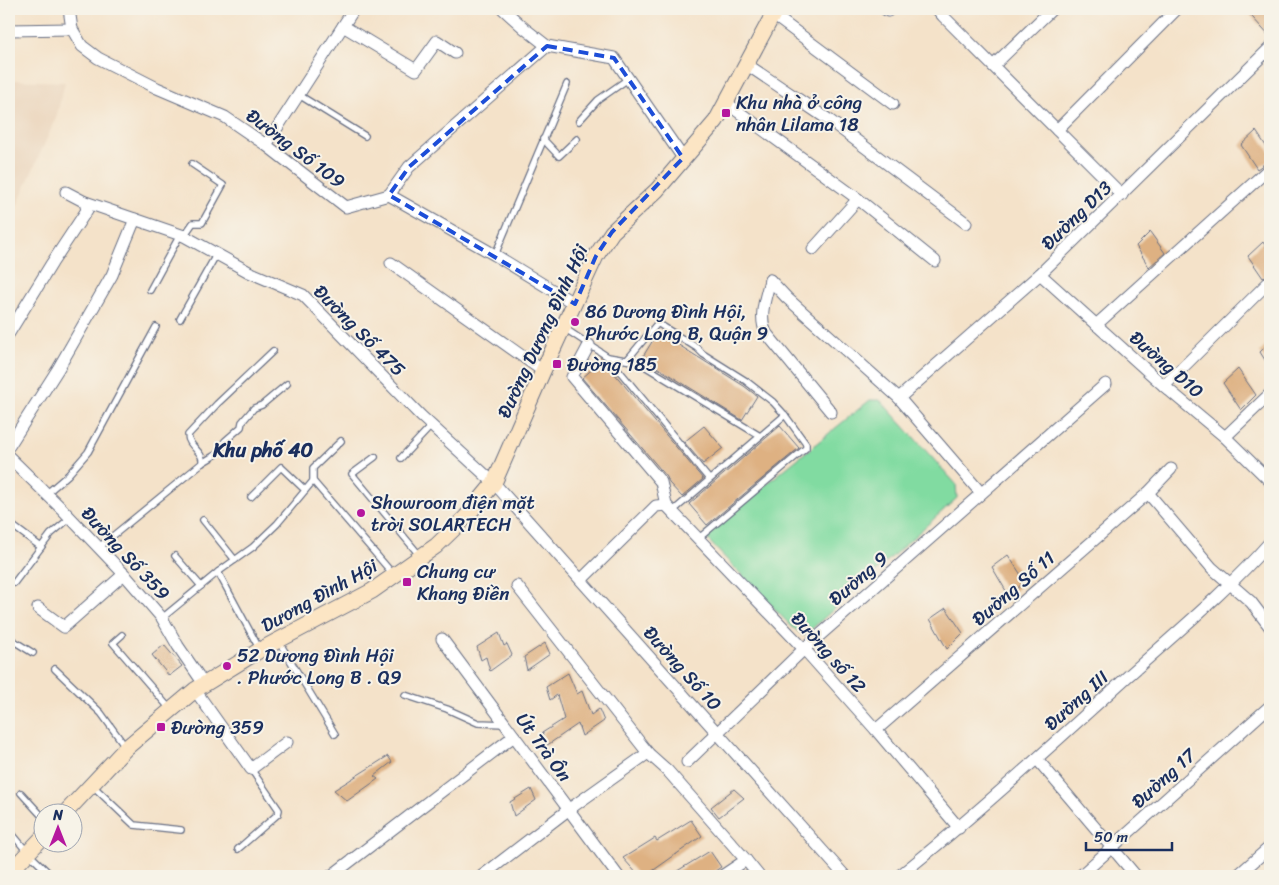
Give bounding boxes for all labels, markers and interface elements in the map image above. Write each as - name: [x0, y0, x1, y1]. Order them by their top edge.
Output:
- place label: Khu nhà ở công nhân Lilama 18: [736, 86, 862, 141]
- street label: Đường Số 109: [239, 100, 353, 197]
- marker: Khu nhà ở công nhân Lilama 18: [720, 107, 732, 119]
- street label: Đường D13: [1033, 172, 1120, 258]
- street label: Đường Dương Đình Hội: [488, 238, 598, 424]
- street label: Đường Số 475: [306, 276, 414, 385]
- place label: 86 Dương Đình Hội, Phước Long B, Quận 9: [585, 295, 768, 350]
- marker: 86 Dương Đình Hội, Phước Long B, Quận 9: [569, 316, 581, 328]
- street label: Đường D10: [1122, 322, 1212, 407]
- place label: Đường 185: [567, 348, 658, 381]
- marker: Đường 185: [551, 358, 563, 370]
- district label: Khu phố 40: [212, 433, 313, 468]
- place label: Showroom điện mặt trời SOLARTECH: [371, 486, 535, 541]
- street label: Đường Số 359: [73, 498, 178, 608]
- marker: Showroom điện mặt trời SOLARTECH: [355, 507, 367, 519]
- street label: Đường Số 11: [964, 542, 1063, 634]
- street label: Đường 9: [821, 543, 896, 614]
- street label: Dương Đình Hội: [255, 549, 384, 641]
- place label: Chung cư Khang Điền: [417, 555, 509, 610]
- marker: Chung cư Khang Điền: [401, 576, 413, 588]
- street label: Đường số 12: [783, 604, 875, 701]
- street label: Đường Số 10: [635, 618, 730, 719]
- place label: 52 Dương Đình Hội . Phước Long B . Q9: [237, 639, 402, 694]
- marker: 52 Dương Đình Hội . Phước Long B . Q9: [221, 660, 233, 672]
- street label: Đường III: [1036, 662, 1117, 739]
- street label: Út Trà Ôn: [507, 705, 580, 789]
- place label: Đường 359: [171, 711, 264, 744]
- marker: Đường 359: [155, 721, 167, 733]
- street label: Đường 17: [1123, 739, 1204, 817]
- north arrow: [32, 802, 82, 852]
- text: N: [52, 803, 63, 828]
- scale bar: [1086, 820, 1173, 852]
- text: 50 m: [1094, 824, 1129, 850]

